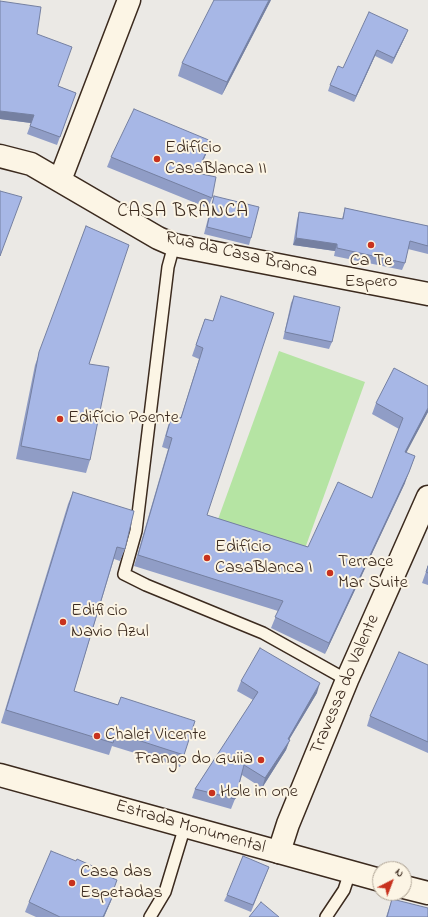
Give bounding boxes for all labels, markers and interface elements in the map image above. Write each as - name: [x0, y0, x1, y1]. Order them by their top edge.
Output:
- place label: Edifício CasaBlanca II: [165, 138, 267, 180]
- marker: Edifício CasaBlanca II: [152, 154, 162, 164]
- district label: CASA BRANCA: [117, 202, 249, 224]
- street label: Rua da Casa Branca: [163, 228, 319, 284]
- marker: Ca Te Espero: [366, 240, 376, 250]
- place label: Ca Te Espero: [345, 251, 397, 294]
- place label: Edifício Poente: [68, 408, 179, 430]
- marker: Edifício Poente: [55, 414, 65, 424]
- place label: Edifício CasaBlanca I: [215, 537, 313, 580]
- place label: Terrace Mar Suite: [338, 552, 408, 594]
- marker: Edifício CasaBlanca I: [202, 553, 212, 563]
- marker: Terrace Mar Suite: [325, 568, 335, 578]
- place label: Edificio Navio Azul: [71, 601, 149, 644]
- street label: Travessa do Valente: [307, 612, 385, 758]
- marker: Edificio Navio Azul: [58, 617, 68, 627]
- place label: Chalet Vicente: [105, 725, 206, 747]
- marker: Chalet Vicente: [92, 731, 102, 741]
- place label: Frango do Guiia: [135, 749, 253, 771]
- marker: Frango do Guiia: [256, 755, 266, 765]
- place label: Hole in one: [220, 782, 298, 804]
- marker: Hole in one: [207, 788, 217, 798]
- street label: Estrada Monumental: [113, 796, 267, 860]
- north arrow: [372, 861, 412, 901]
- place label: Casa das Espetadas: [80, 862, 163, 904]
- text: N: [391, 864, 407, 881]
- marker: Casa das Espetadas: [67, 878, 77, 888]

